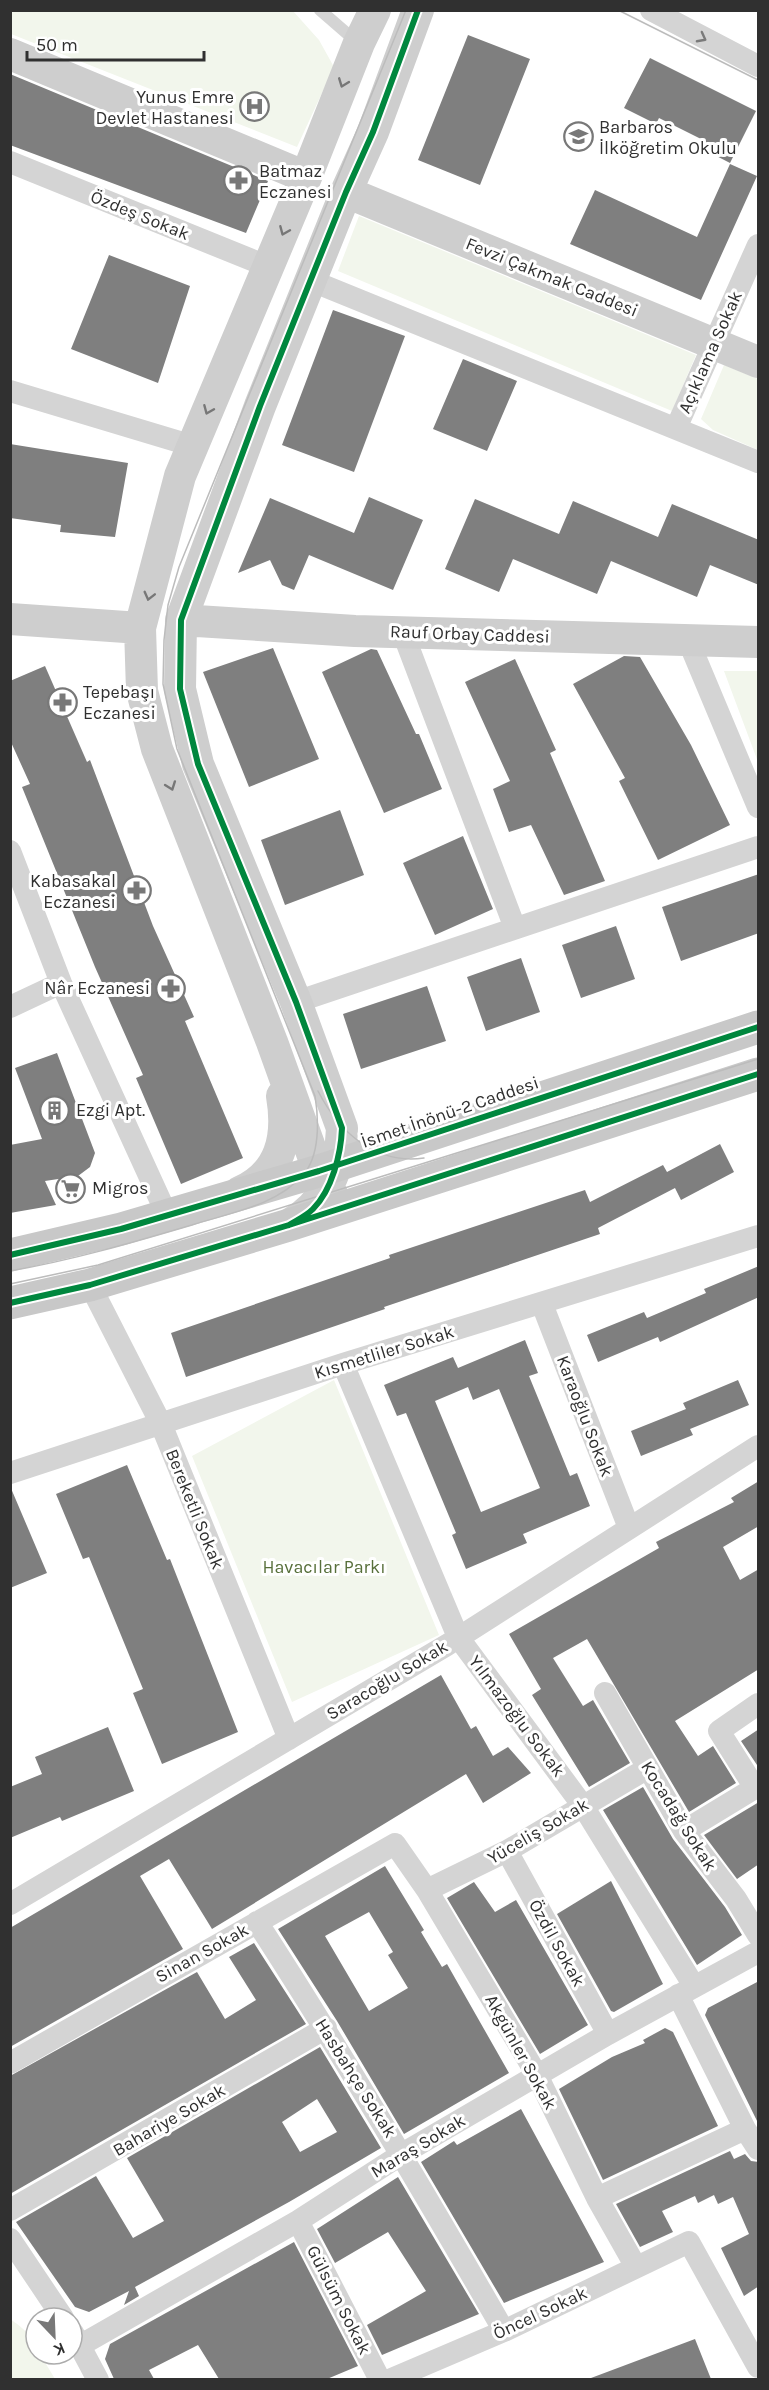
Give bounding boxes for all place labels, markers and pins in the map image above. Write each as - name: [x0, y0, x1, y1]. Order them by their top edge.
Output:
- place label: Yunus Emre Devlet Hastanesi: [95, 86, 234, 129]
- hospital icon: Yunus Emre Devlet Hastanesi: [239, 91, 271, 123]
- place label: Barbaros İlköğretim Okulu: [599, 116, 737, 159]
- school or university icon: Barbaros İlköğretim Okulu: [562, 121, 594, 153]
- place label: Batmaz Eczanesi: [259, 160, 332, 203]
- pharmacy icon: Batmaz Eczanesi: [222, 165, 254, 197]
- place label: Tepebaşı Eczanesi: [83, 681, 156, 724]
- pharmacy icon: Tepebaşı Eczanesi: [46, 686, 78, 718]
- place label: Kabasakal Eczanesi: [30, 870, 116, 913]
- pharmacy icon: Kabasakal Eczanesi: [121, 875, 153, 907]
- pharmacy icon: Nâr Eczanesi: [155, 972, 187, 1004]
- place label: Nâr Eczanesi: [44, 977, 150, 999]
- building icon: Ezgi Apt.: [39, 1094, 71, 1126]
- place label: Ezgi Apt.: [76, 1099, 145, 1121]
- supermarket icon: Migros: [55, 1172, 87, 1204]
- place label: Migros: [92, 1177, 149, 1199]

